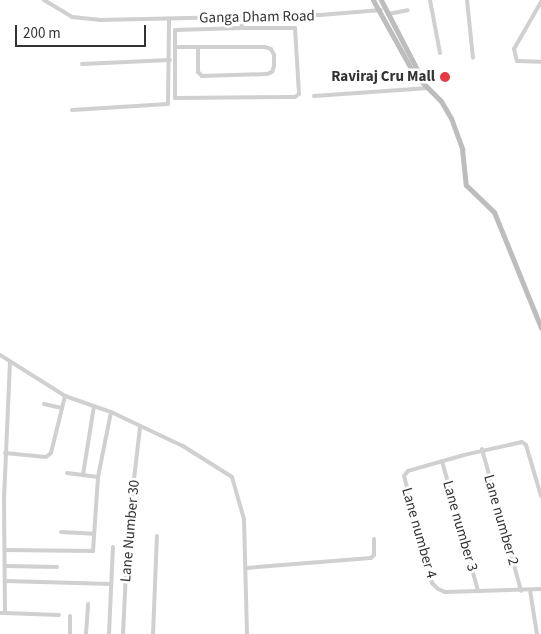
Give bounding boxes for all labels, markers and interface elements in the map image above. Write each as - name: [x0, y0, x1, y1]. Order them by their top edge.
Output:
- street label: Ganga Dham Road: [199, 7, 315, 27]
- scale bar: [18, 15, 149, 47]
- text: 200 m: [23, 23, 61, 44]
- place label: Raviraj Cru Mall: [331, 68, 435, 86]
- marker: Raviraj Cru Mall: [439, 71, 451, 83]
- street label: Lane number 2: [479, 472, 523, 568]
- street label: Lane number 3: [438, 478, 482, 574]
- street label: Lane Number 30: [117, 479, 143, 583]
- street label: Lane number 4: [397, 485, 441, 581]

